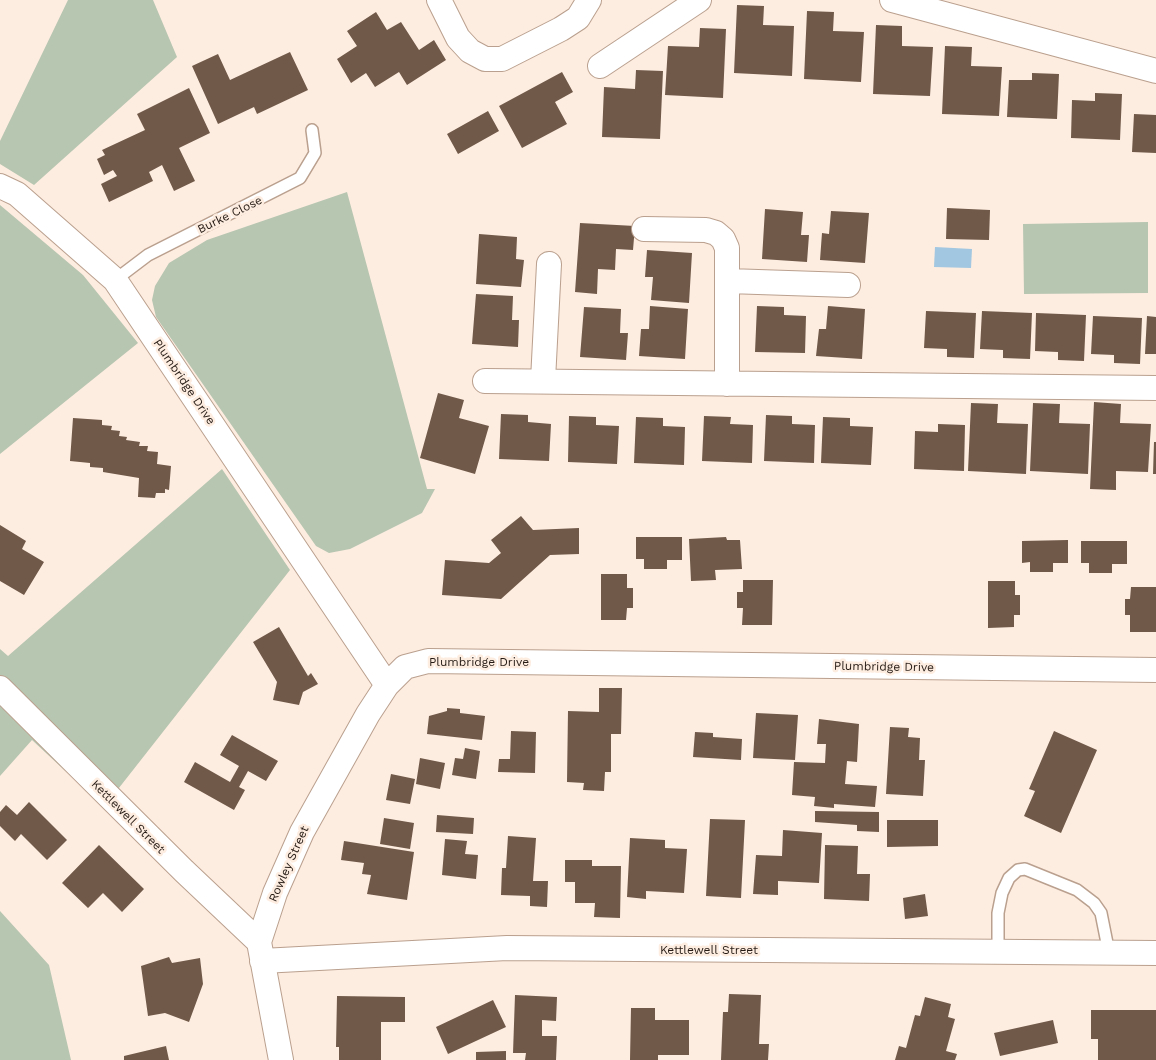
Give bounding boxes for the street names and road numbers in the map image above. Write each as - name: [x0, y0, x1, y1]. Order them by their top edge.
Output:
- street label: Burke Close: [195, 193, 265, 237]
- street label: Plumbridge Drive: [150, 336, 218, 428]
- street label: Plumbridge Drive: [429, 655, 529, 669]
- street label: Plumbridge Drive: [834, 659, 934, 675]
- street label: Kettlewell Street: [88, 777, 168, 857]
- street label: Rowley Street: [266, 824, 312, 904]
- street label: Kettlewell Street: [660, 943, 758, 957]

